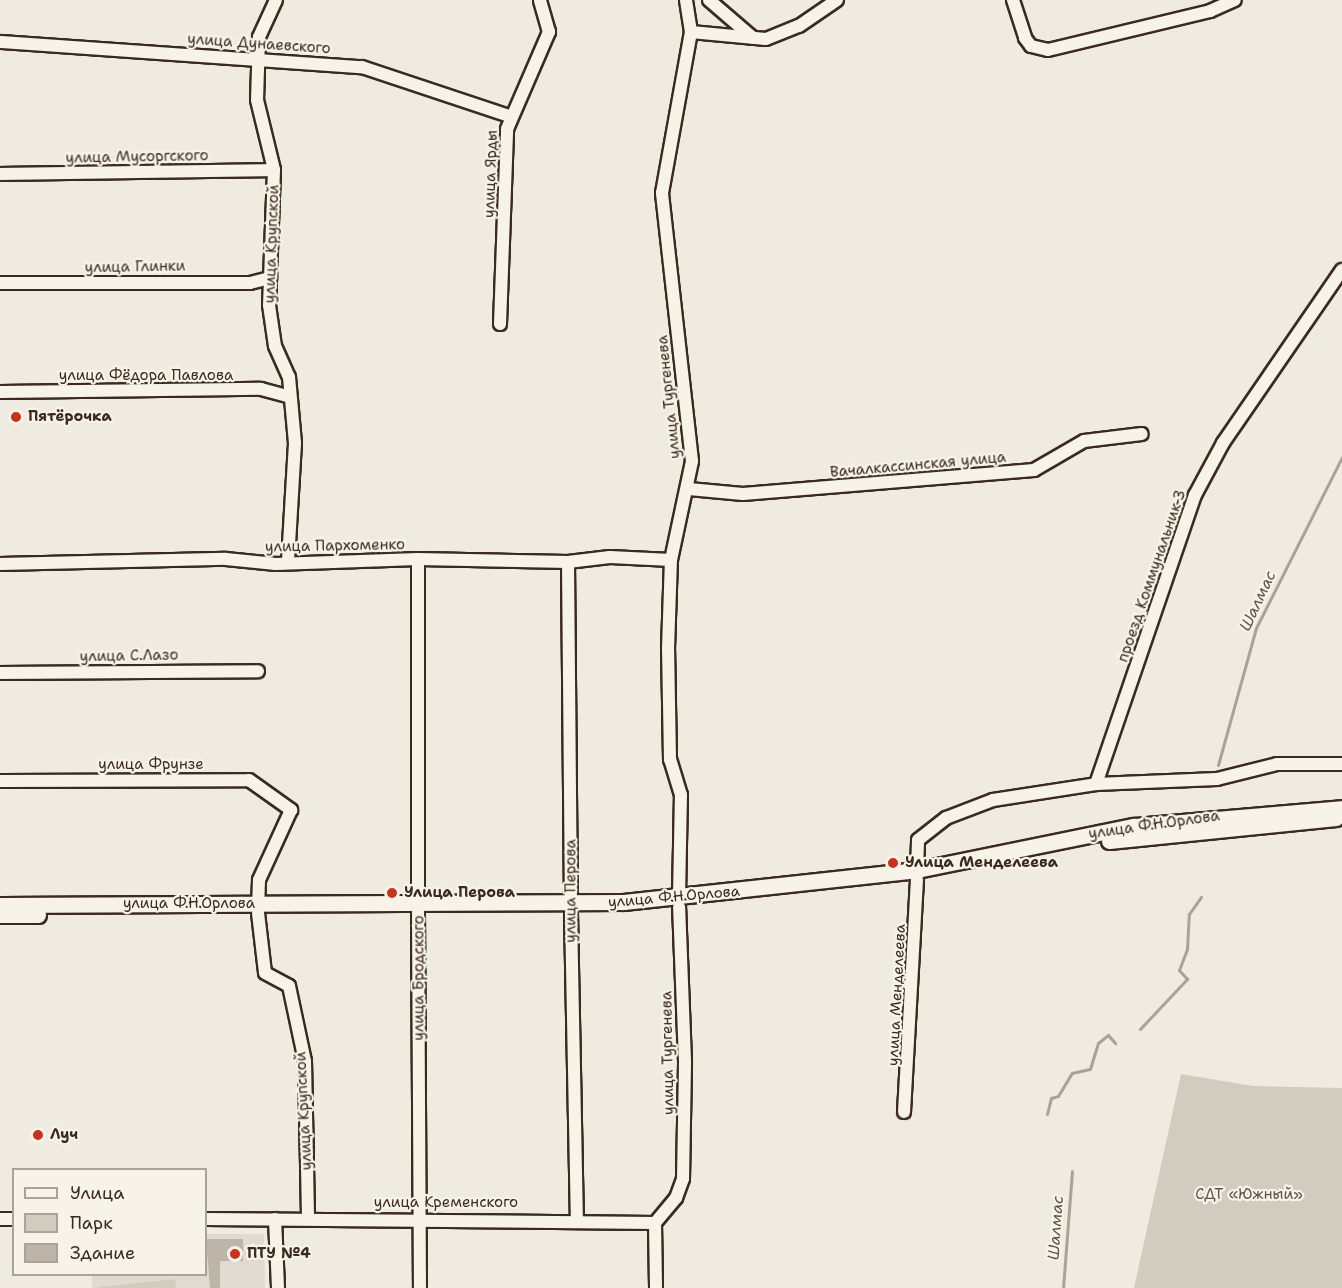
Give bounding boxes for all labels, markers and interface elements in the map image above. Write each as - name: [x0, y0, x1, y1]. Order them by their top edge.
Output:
- street label: улица Дунаевского: [187, 30, 331, 58]
- street label: улица Ярды: [480, 130, 502, 218]
- street label: улица Мусоргского: [65, 147, 209, 167]
- street label: улица Крупской: [261, 184, 283, 304]
- street label: улица Глинки: [84, 257, 186, 277]
- street label: улица Тургенева: [654, 334, 684, 460]
- street label: улица Фёдора Павлова: [59, 367, 233, 385]
- place label: Пятёрочка: [28, 408, 112, 426]
- marker: Пятёрочка: [9, 410, 23, 424]
- street label: Вачалкассинская улица: [829, 448, 1007, 482]
- street label: проезд Коммунальник-3: [1114, 487, 1190, 665]
- street label: улица Пархоменко: [265, 536, 405, 556]
- water label: Шалмас: [1236, 568, 1280, 634]
- street label: улица С.Лазо: [79, 646, 179, 666]
- street label: улица Фрунзе: [98, 756, 204, 774]
- street label: улица Ф.Н.Орлова: [1087, 807, 1221, 843]
- street label: улица Перова: [562, 839, 580, 943]
- place label: Улица Менделеева: [905, 854, 1058, 872]
- marker: Улица Менделеева: [886, 856, 900, 870]
- street label: улица Ф.Н.Орлова: [607, 882, 741, 912]
- place label: Улица Перова: [404, 884, 515, 902]
- marker: Улица Перова: [385, 886, 399, 900]
- street label: улица Ф.Н.Орлова: [123, 895, 255, 913]
- street label: улица Бродского: [410, 915, 428, 1041]
- street label: улица Менделеева: [884, 924, 910, 1066]
- street label: улица Тургенева: [658, 991, 678, 1115]
- street label: улица Крупской: [292, 1051, 316, 1171]
- place label: Луч: [50, 1126, 78, 1144]
- marker: Луч: [31, 1128, 45, 1142]
- legend: [12, 1168, 207, 1276]
- text: Улица: [70, 1181, 124, 1205]
- park label: СДТ «Южный»: [1195, 1186, 1303, 1204]
- street label: улица Кременского: [374, 1194, 518, 1212]
- water label: Шалмас: [1044, 1195, 1068, 1261]
- text: Парк: [70, 1211, 113, 1235]
- text: Здание: [70, 1241, 135, 1265]
- place label: ПТУ №4: [247, 1245, 311, 1263]
- marker: ПТУ №4: [228, 1247, 242, 1261]

